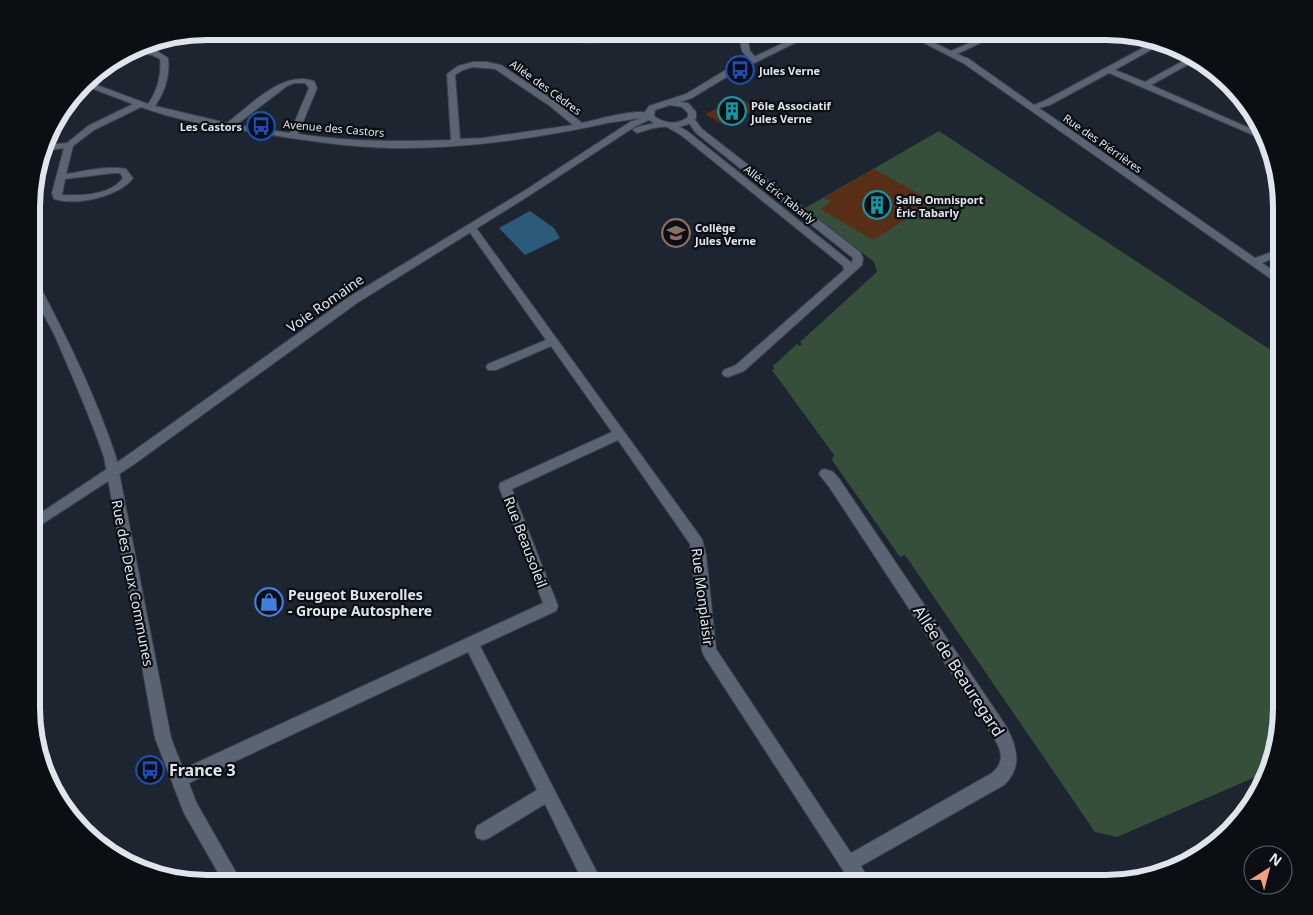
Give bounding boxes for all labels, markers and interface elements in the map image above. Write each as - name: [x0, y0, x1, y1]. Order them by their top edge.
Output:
- bus stop icon: Jules Verne: [725, 55, 755, 85]
- street label: Allée des Cèdres: [507, 56, 585, 118]
- place label: Jules Verne: [758, 63, 821, 78]
- building icon: Pôle Associatif Jules Verne: [717, 96, 747, 126]
- place label: Pôle Associatif Jules Verne: [750, 98, 832, 126]
- street label: Rue des Piérrières: [1060, 110, 1146, 176]
- bus stop icon: Les Castors: [246, 111, 276, 141]
- street label: Avenue des Castors: [283, 116, 385, 140]
- place label: Les Castors: [180, 119, 242, 134]
- street label: Allée Éric Tabarly: [741, 161, 819, 227]
- building icon: Salle Omnisport Éric Tabarly: [862, 190, 892, 220]
- place label: Salle Omnisport Éric Tabarly: [896, 192, 984, 220]
- school or university icon: Collège Jules Verne: [661, 218, 691, 248]
- place label: Collège Jules Verne: [694, 220, 757, 248]
- street label: Voie Romaine: [283, 269, 367, 337]
- street label: Rue Beausoleil: [500, 494, 552, 590]
- street label: Rue des Deux Communes: [108, 498, 159, 668]
- street label: Rue Monplaisir: [688, 547, 718, 647]
- place label: Peugeot Buxerolles - Groupe Autosphere: [288, 585, 432, 620]
- shop icon: Peugeot Buxerolles - Groupe Autosphere: [254, 587, 284, 617]
- street label: Allée de Beauregard: [908, 601, 1010, 741]
- bus stop icon: France 3: [135, 755, 165, 785]
- place label: France 3: [169, 759, 236, 781]
- north arrow: [1243, 845, 1293, 895]
- text: N: [1266, 848, 1286, 870]

